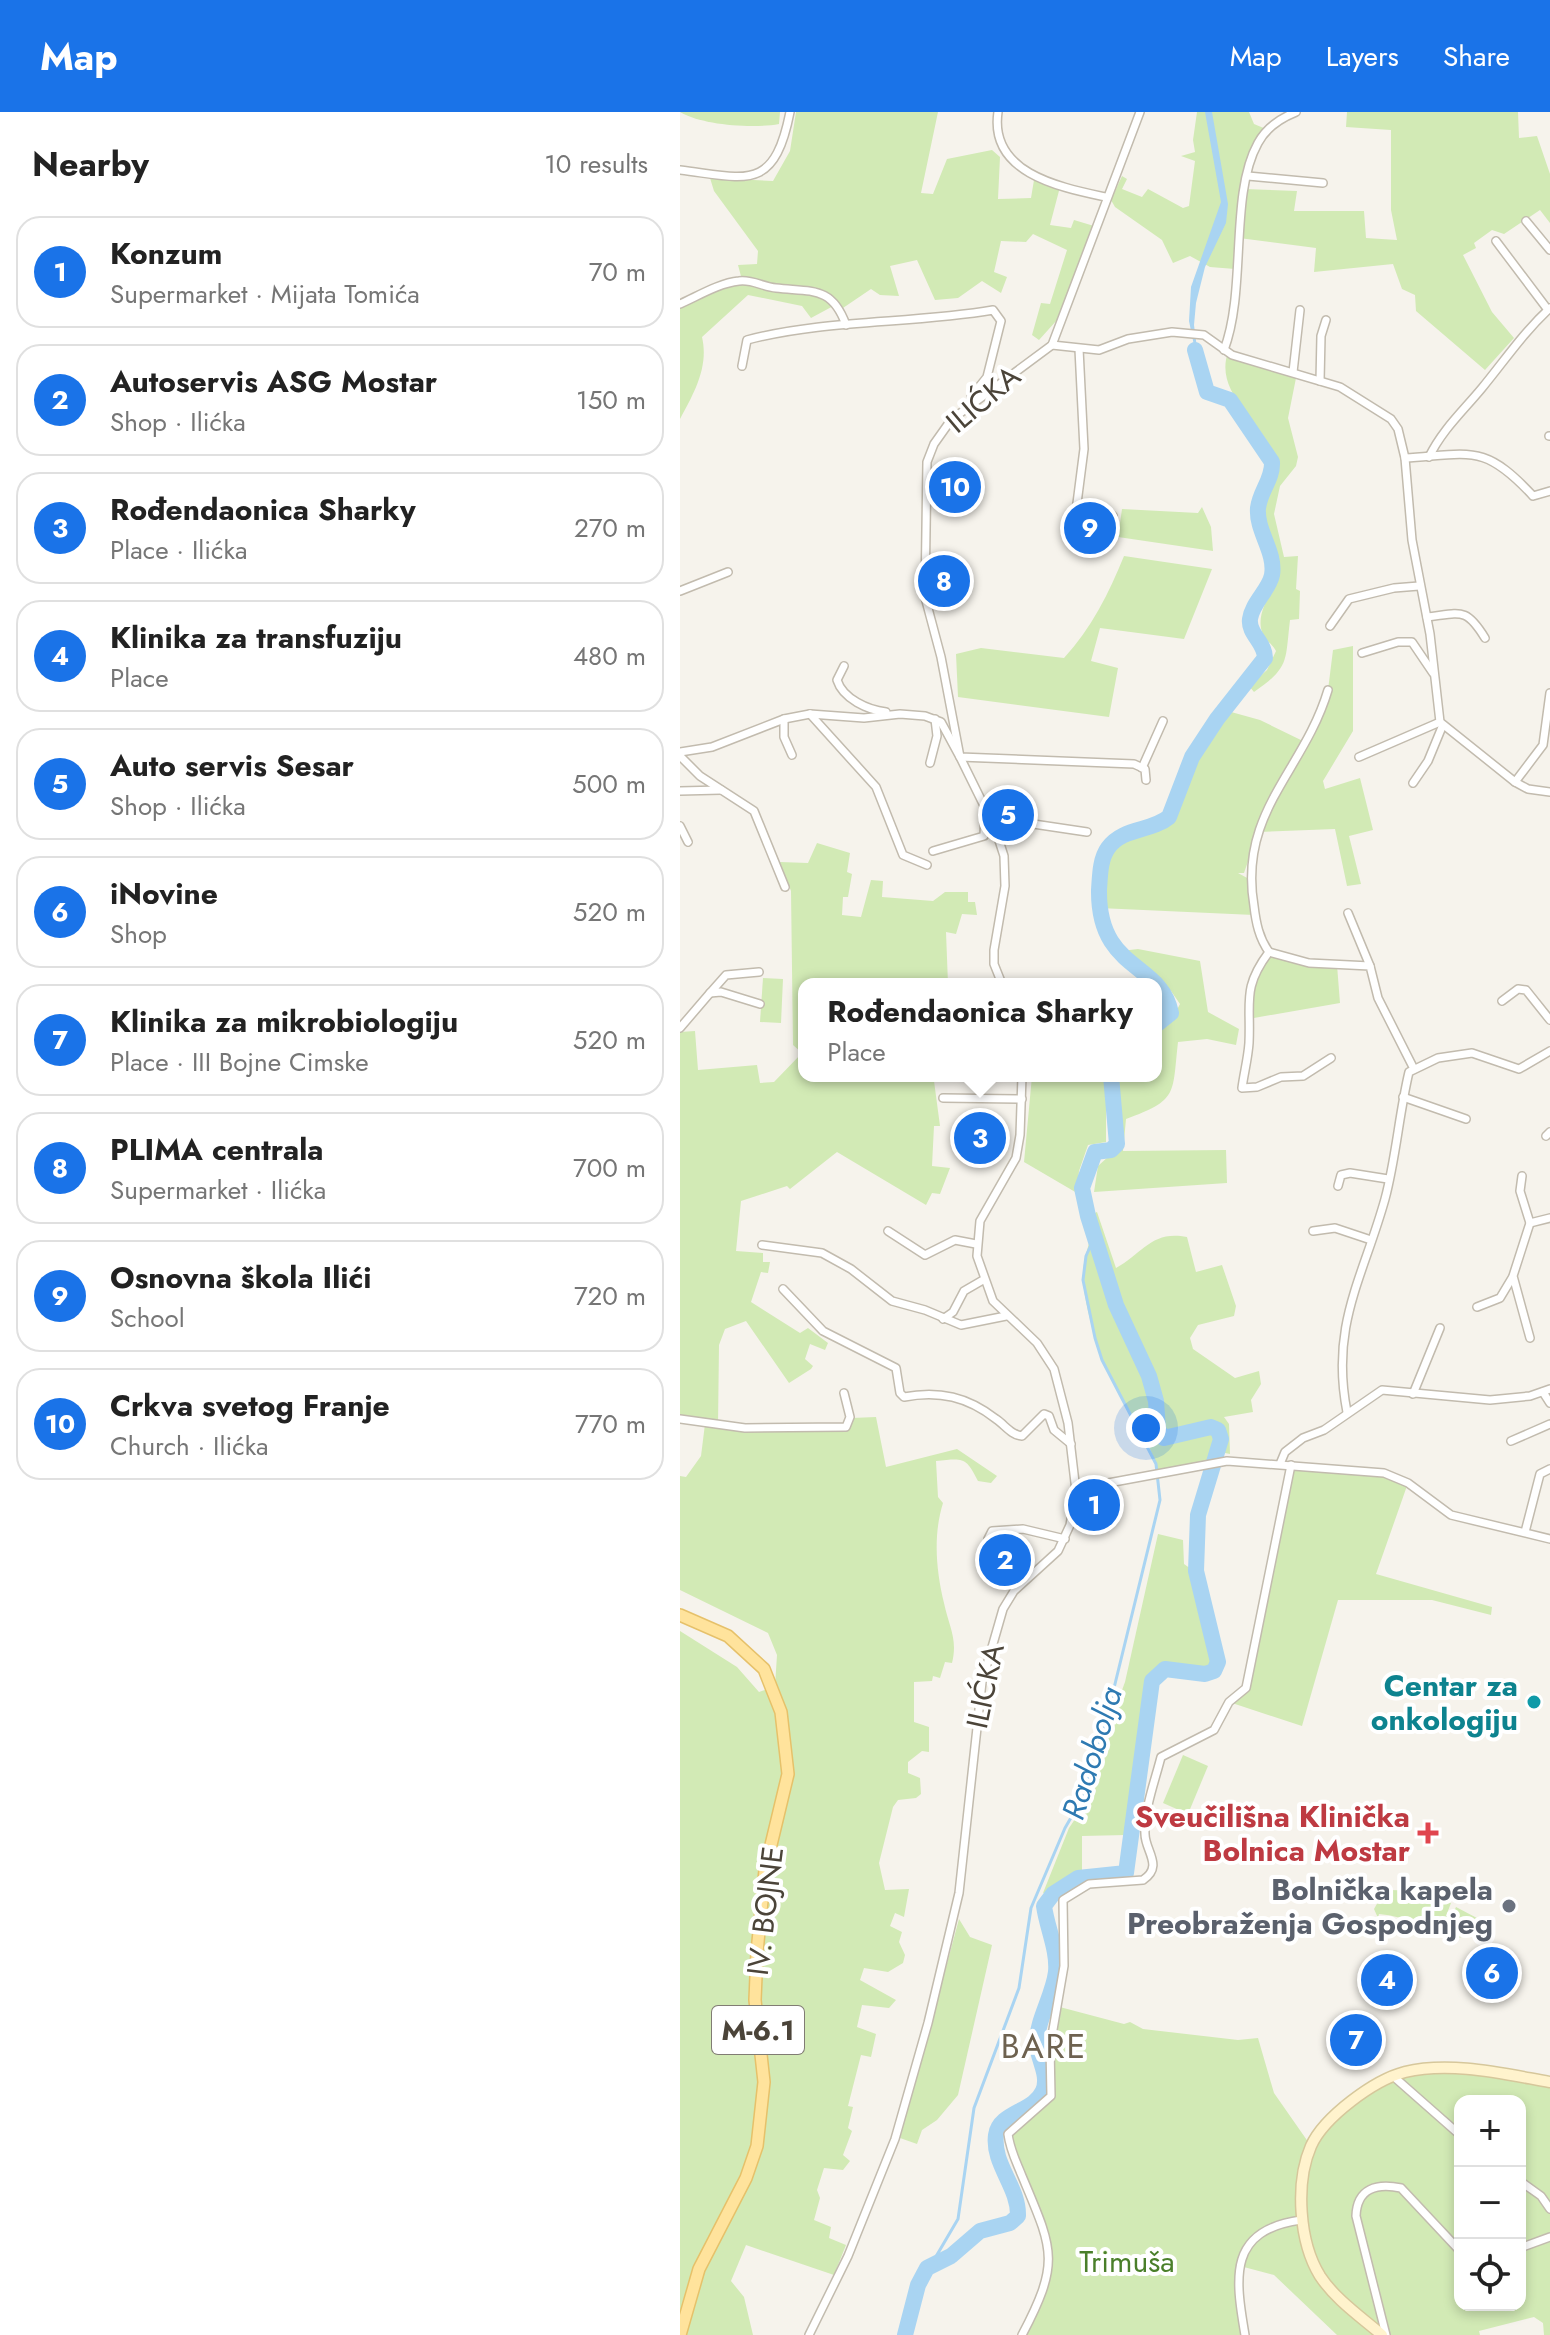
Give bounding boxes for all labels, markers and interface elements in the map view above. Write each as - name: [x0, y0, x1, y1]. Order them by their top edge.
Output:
- text: Map: [40, 29, 118, 84]
- text: Map: [1230, 36, 1282, 77]
- text: Layers: [1326, 36, 1399, 77]
- text: Share: [1443, 36, 1510, 77]
- text: Nearby: [32, 140, 149, 189]
- text: 10 results: [544, 145, 648, 183]
- text: Konzum: [110, 232, 222, 275]
- text: 1: [53, 253, 67, 291]
- text: 70 m: [589, 253, 646, 291]
- text: Supermarket · Mijata Tomića: [110, 275, 420, 313]
- street label: ILIĆKA: [936, 355, 1030, 443]
- text: Autoservis ASG Mostar: [110, 360, 437, 403]
- text: 2: [51, 381, 69, 419]
- text: 150 m: [576, 381, 646, 419]
- text: Shop · Ilićka: [110, 403, 246, 441]
- pin: 10: [929, 457, 981, 517]
- text: Rođendaonica Sharky: [110, 488, 416, 531]
- pin: 9: [1064, 498, 1116, 558]
- text: 3: [52, 509, 68, 547]
- text: 270 m: [574, 509, 646, 547]
- text: Place · Ilićka: [110, 531, 247, 569]
- pin: 8: [918, 551, 970, 611]
- text: Klinika za transfuziju: [110, 616, 402, 659]
- text: 4: [51, 637, 69, 675]
- text: 480 m: [573, 637, 646, 675]
- text: Place: [110, 659, 169, 697]
- text: Auto servis Sesar: [110, 744, 354, 787]
- text: 5: [52, 765, 68, 803]
- text: 500 m: [572, 765, 646, 803]
- pin: 5: [982, 785, 1034, 845]
- text: Shop · Ilićka: [110, 787, 246, 825]
- text: iNovine: [110, 872, 218, 915]
- text: 6: [51, 893, 69, 931]
- text: 520 m: [573, 893, 646, 931]
- text: Shop: [110, 915, 167, 953]
- popup: [798, 978, 1162, 1082]
- text: Rođendaonica Sharky: [827, 990, 1133, 1033]
- text: Klinika za mikrobiologiju: [110, 1000, 458, 1043]
- text: 7: [52, 1021, 68, 1059]
- text: 520 m: [573, 1021, 646, 1059]
- text: Place: [827, 1033, 886, 1071]
- text: Place · III Bojne Cimske: [110, 1043, 369, 1081]
- pin: 3: [954, 1108, 1006, 1168]
- text: PLIMA centrala: [110, 1128, 323, 1171]
- text: 8: [52, 1149, 68, 1187]
- text: 700 m: [573, 1149, 646, 1187]
- text: Supermarket · Ilićka: [110, 1171, 326, 1209]
- text: Osnovna škola Ilići: [110, 1256, 372, 1299]
- text: 9: [51, 1277, 69, 1315]
- text: 720 m: [574, 1277, 646, 1315]
- text: School: [110, 1299, 185, 1337]
- text: Crkva svetog Franje: [110, 1384, 390, 1427]
- text: 10: [45, 1405, 75, 1443]
- text: 770 m: [575, 1405, 646, 1443]
- your location: [1126, 1408, 1166, 1448]
- text: Church · Ilićka: [110, 1427, 269, 1465]
- pin: 1: [1068, 1475, 1120, 1535]
- pin: 2: [979, 1530, 1031, 1590]
- street label: ILIĆKA: [955, 1640, 1015, 1732]
- place label: Centar za onkologiju: [1371, 1664, 1518, 1741]
- water label: Radobolja: [1050, 1680, 1134, 1825]
- marker: Centar za onkologiju: [1525, 1693, 1543, 1711]
- place label: Sveučilišna Klinička Bolnica Mostar: [1135, 1795, 1411, 1872]
- marker: Sveučilišna Klinička Bolnica Mostar: [1417, 1822, 1439, 1844]
- street label: IV. BOJNE: [736, 1844, 794, 1978]
- place label: Bolnička kapela Preobraženja Gospodnjeg: [1127, 1868, 1493, 1945]
- marker: Bolnička kapela Preobraženja Gospodnjeg: [1500, 1897, 1518, 1915]
- pin: 6: [1466, 1943, 1518, 2003]
- pin: 4: [1361, 1950, 1413, 2010]
- road number: M-6.1: [712, 2006, 804, 2054]
- pin: 7: [1330, 2010, 1382, 2070]
- district label: BARE: [1001, 2022, 1087, 2071]
- map controls: [1454, 2095, 1526, 2311]
- button: +: [1454, 2095, 1526, 2167]
- button: −: [1454, 2167, 1526, 2239]
- button: locate: [1454, 2239, 1526, 2311]
- park label: Trimuša: [1079, 2240, 1175, 2283]

